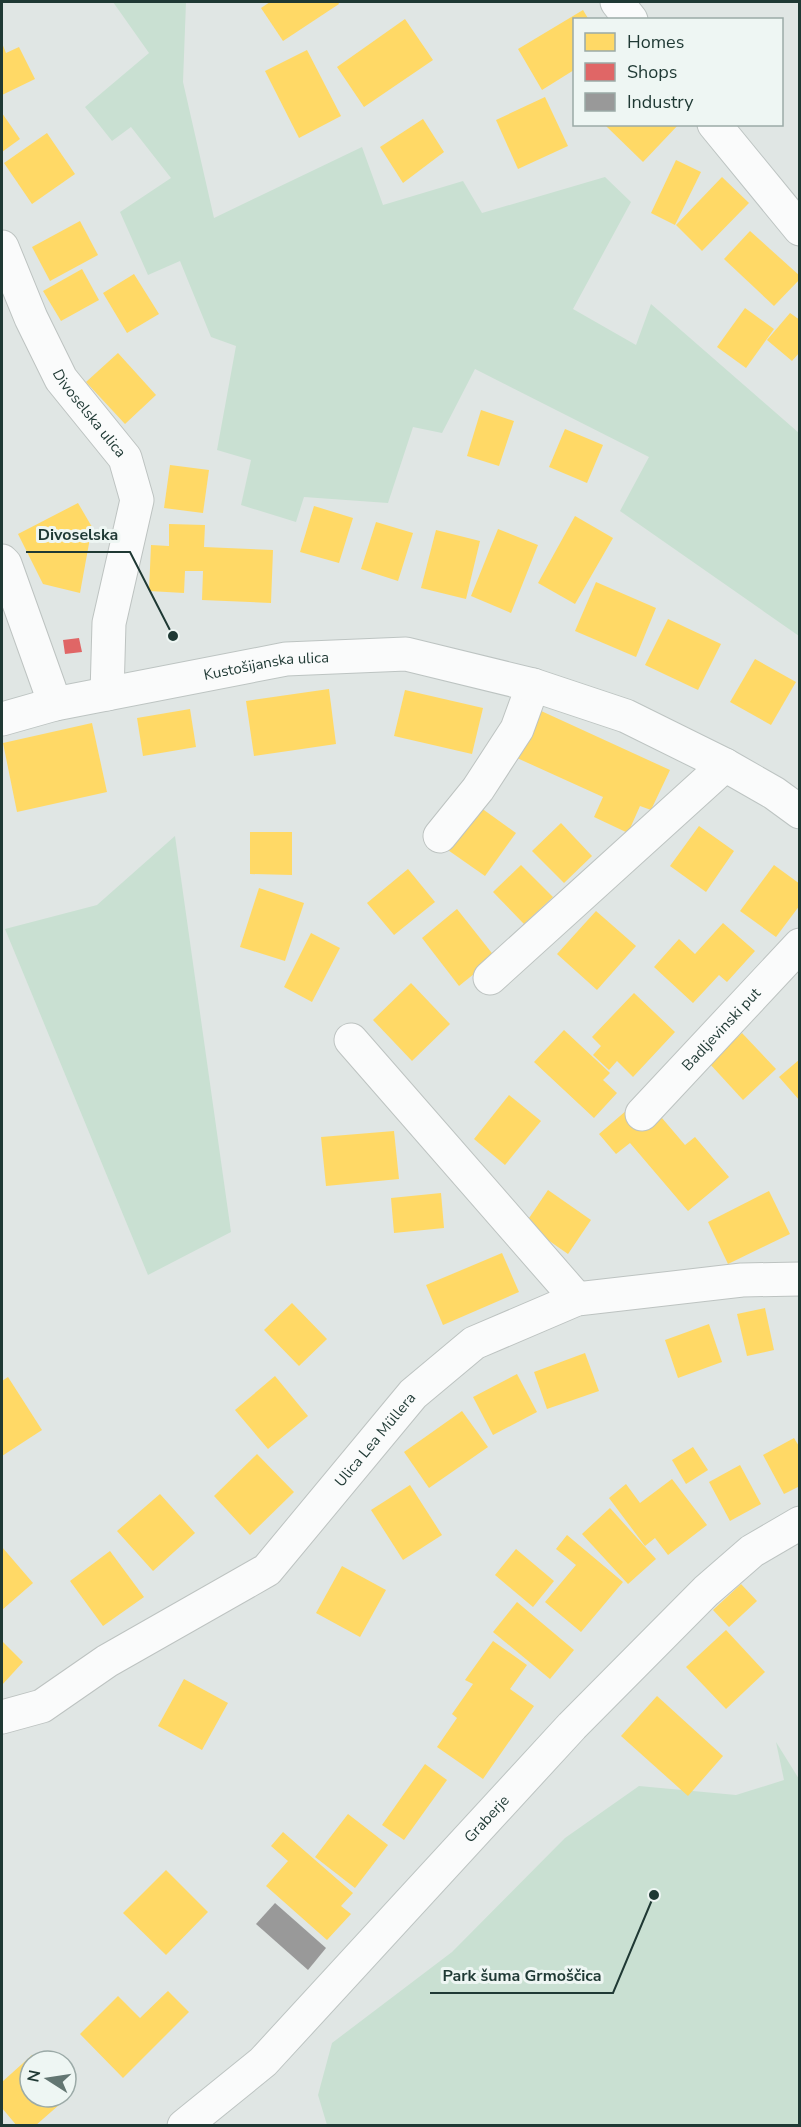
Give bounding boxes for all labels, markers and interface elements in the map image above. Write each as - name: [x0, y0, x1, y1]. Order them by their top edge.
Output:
- legend: [573, 18, 783, 126]
- text: Homes: [627, 30, 684, 54]
- text: Shops: [627, 60, 677, 84]
- text: Industry: [627, 90, 694, 114]
- street label: Divoselska ulica: [48, 366, 131, 462]
- callout: Divoselska: [26, 518, 130, 552]
- text: Divoselska: [38, 524, 118, 546]
- street label: Kustošijanska ulica: [202, 647, 329, 685]
- street label: Badljevinski put: [677, 983, 766, 1075]
- street label: Ulica Lea Müllera: [330, 1388, 420, 1491]
- street label: Graberje: [460, 1791, 514, 1847]
- callout: Park šuma Grmoščica: [430, 1959, 613, 1993]
- text: Park šuma Grmoščica: [442, 1965, 602, 1987]
- north arrow: [18, 2049, 78, 2109]
- text: N: [22, 2068, 46, 2084]

